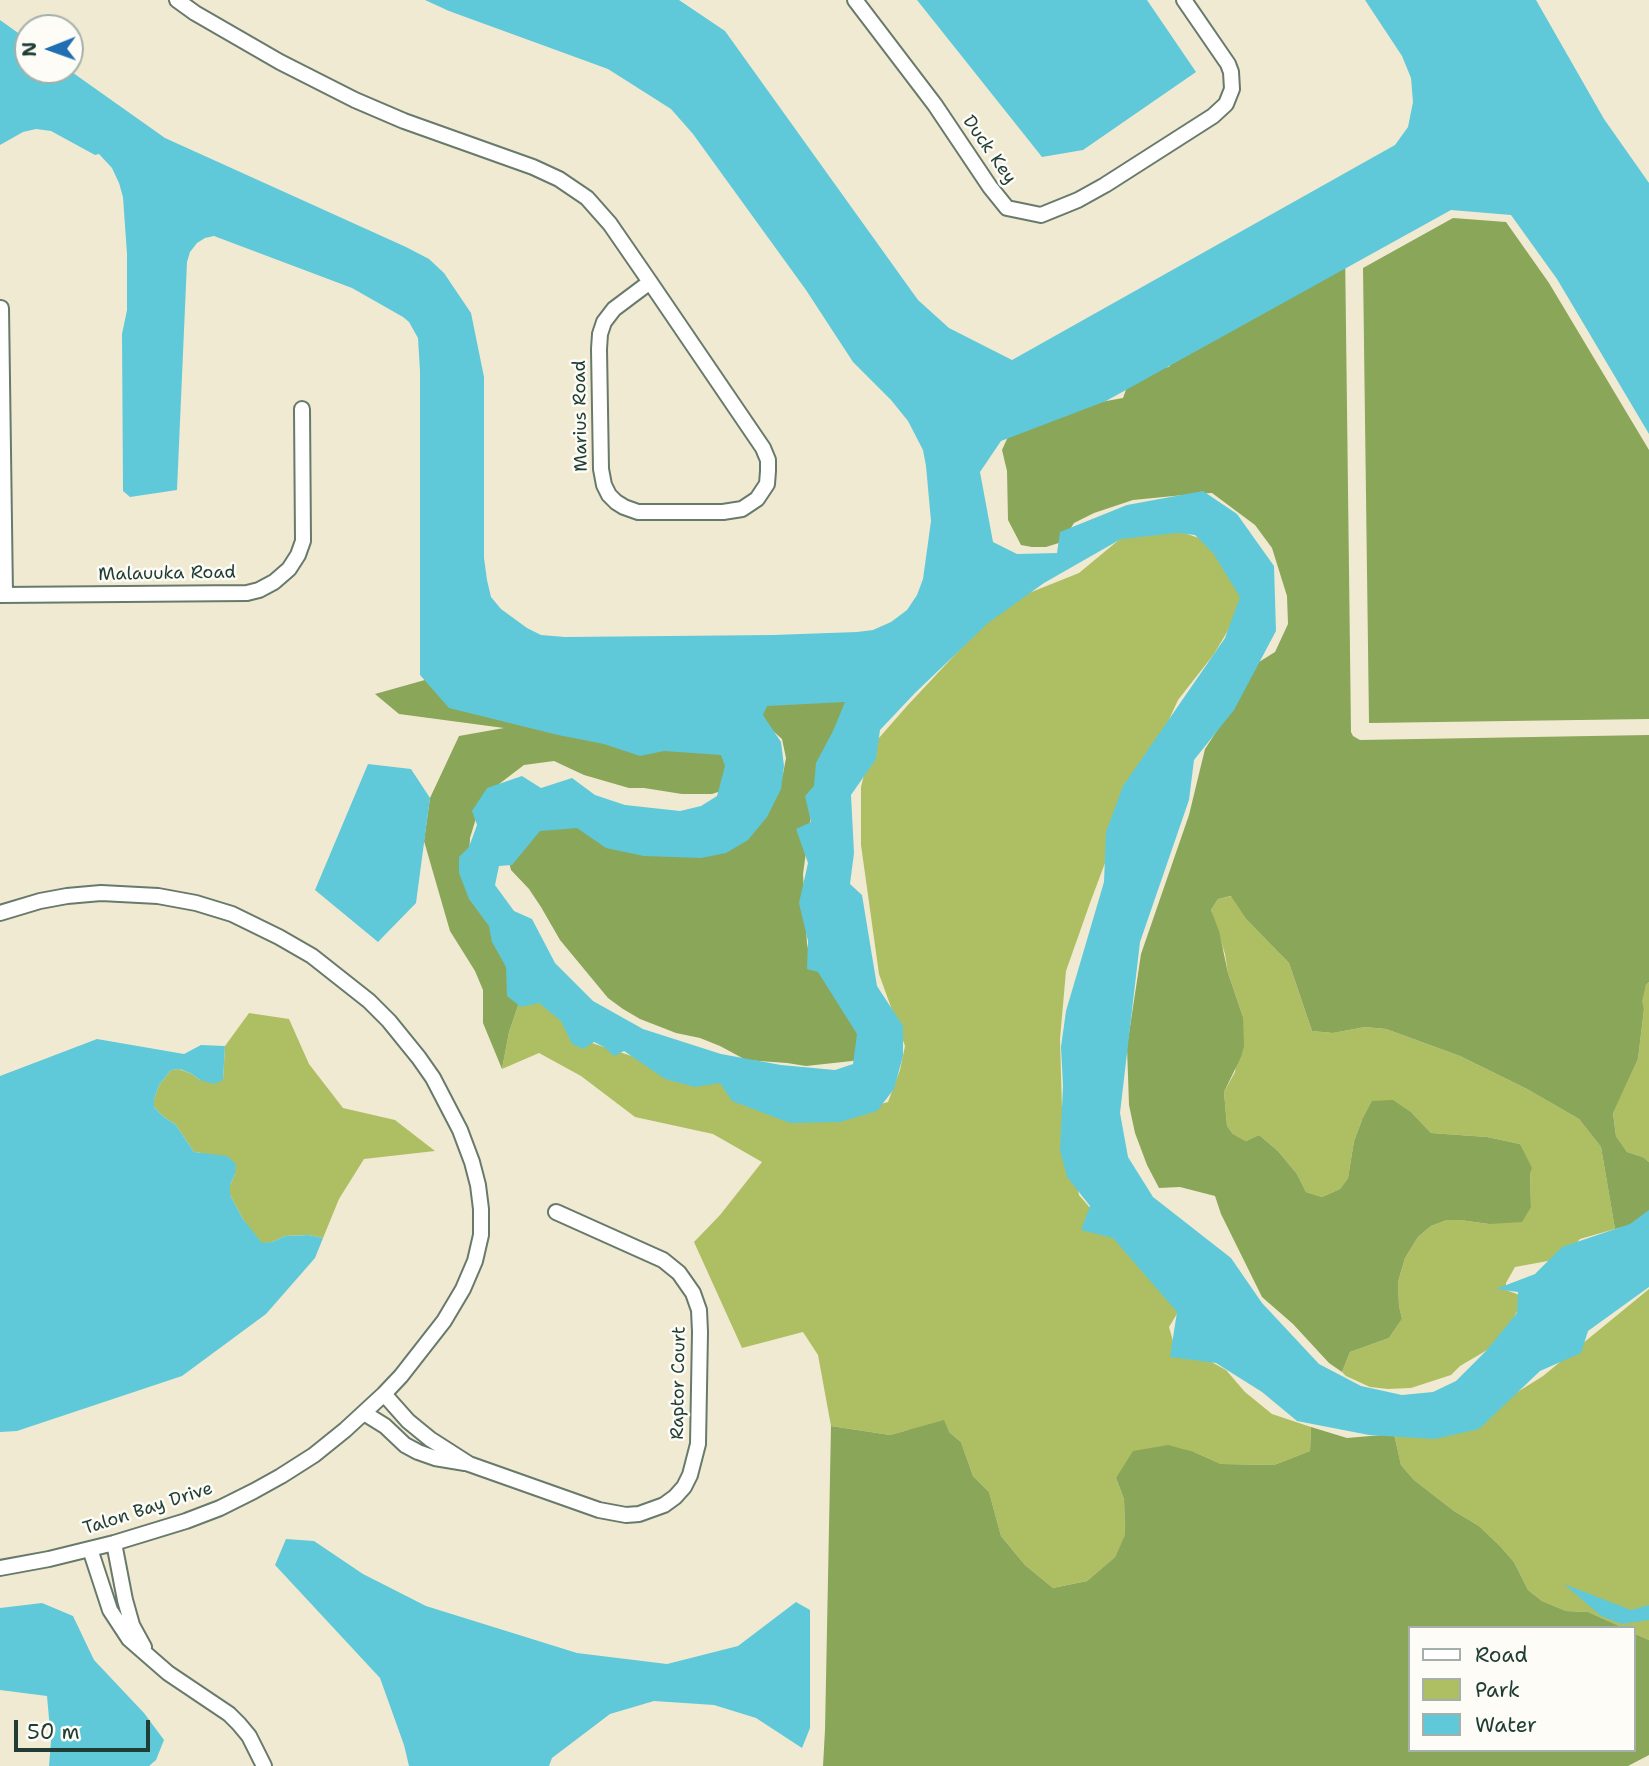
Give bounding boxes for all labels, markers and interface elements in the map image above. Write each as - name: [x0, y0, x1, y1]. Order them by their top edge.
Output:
- north arrow: [14, 14, 84, 84]
- text: N: [17, 42, 42, 57]
- street label: Duck Key: [958, 112, 1020, 188]
- street label: Marius Road: [569, 360, 593, 472]
- street label: Malauuka Road: [98, 562, 236, 586]
- street label: Raptor Court: [667, 1326, 691, 1440]
- street label: Talon Bay Drive: [80, 1478, 216, 1540]
- legend: [1408, 1626, 1635, 1752]
- text: Road: [1475, 1641, 1528, 1669]
- text: Park: [1475, 1676, 1520, 1704]
- scale bar: [18, 1706, 154, 1750]
- text: Water: [1475, 1711, 1537, 1739]
- text: 50 m: [27, 1718, 80, 1746]

